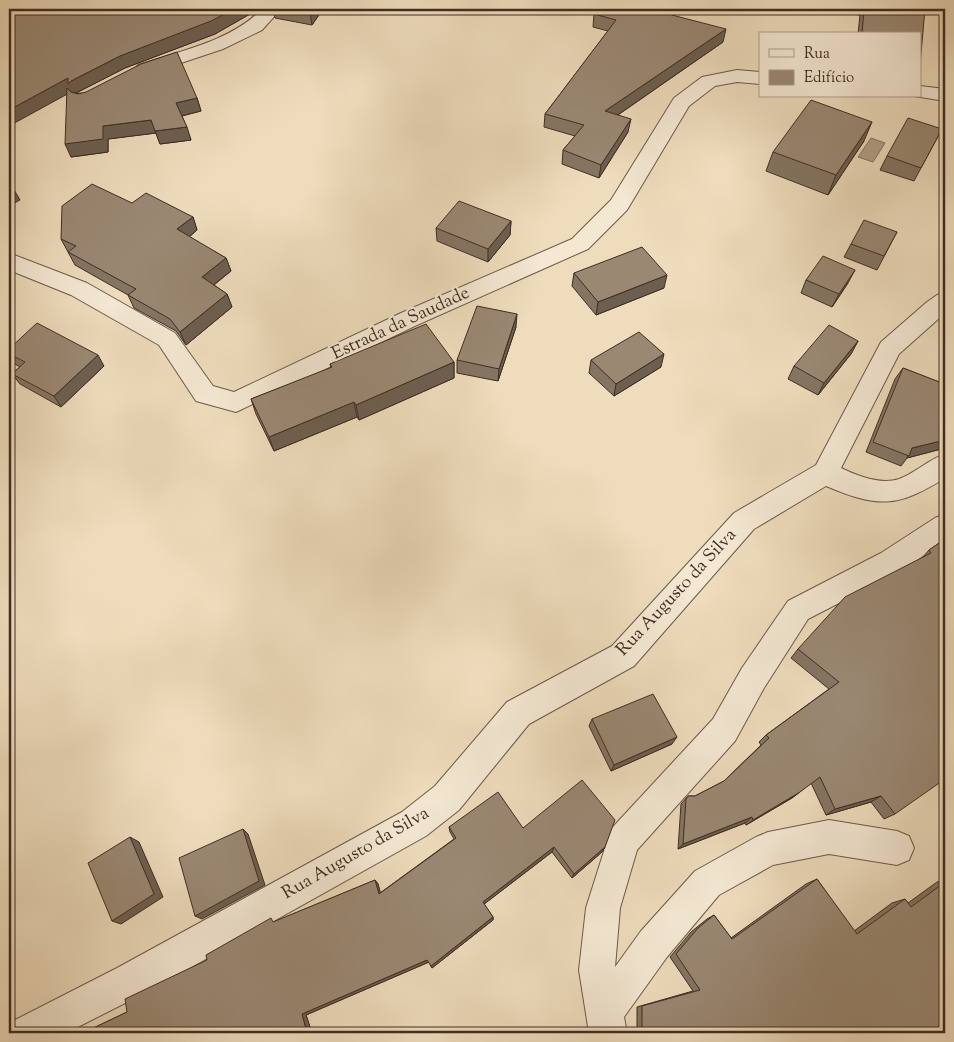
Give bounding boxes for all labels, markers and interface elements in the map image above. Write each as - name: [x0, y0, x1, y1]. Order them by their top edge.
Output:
- legend: [759, 32, 922, 98]
- text: Rua: [804, 44, 830, 65]
- text: Edifício: [804, 68, 854, 89]
- street label: Estrada da Saudade: [328, 281, 474, 367]
- street label: Rua Augusto da Silva: [611, 523, 743, 663]
- street label: Rua Augusto da Silva: [278, 801, 434, 907]

